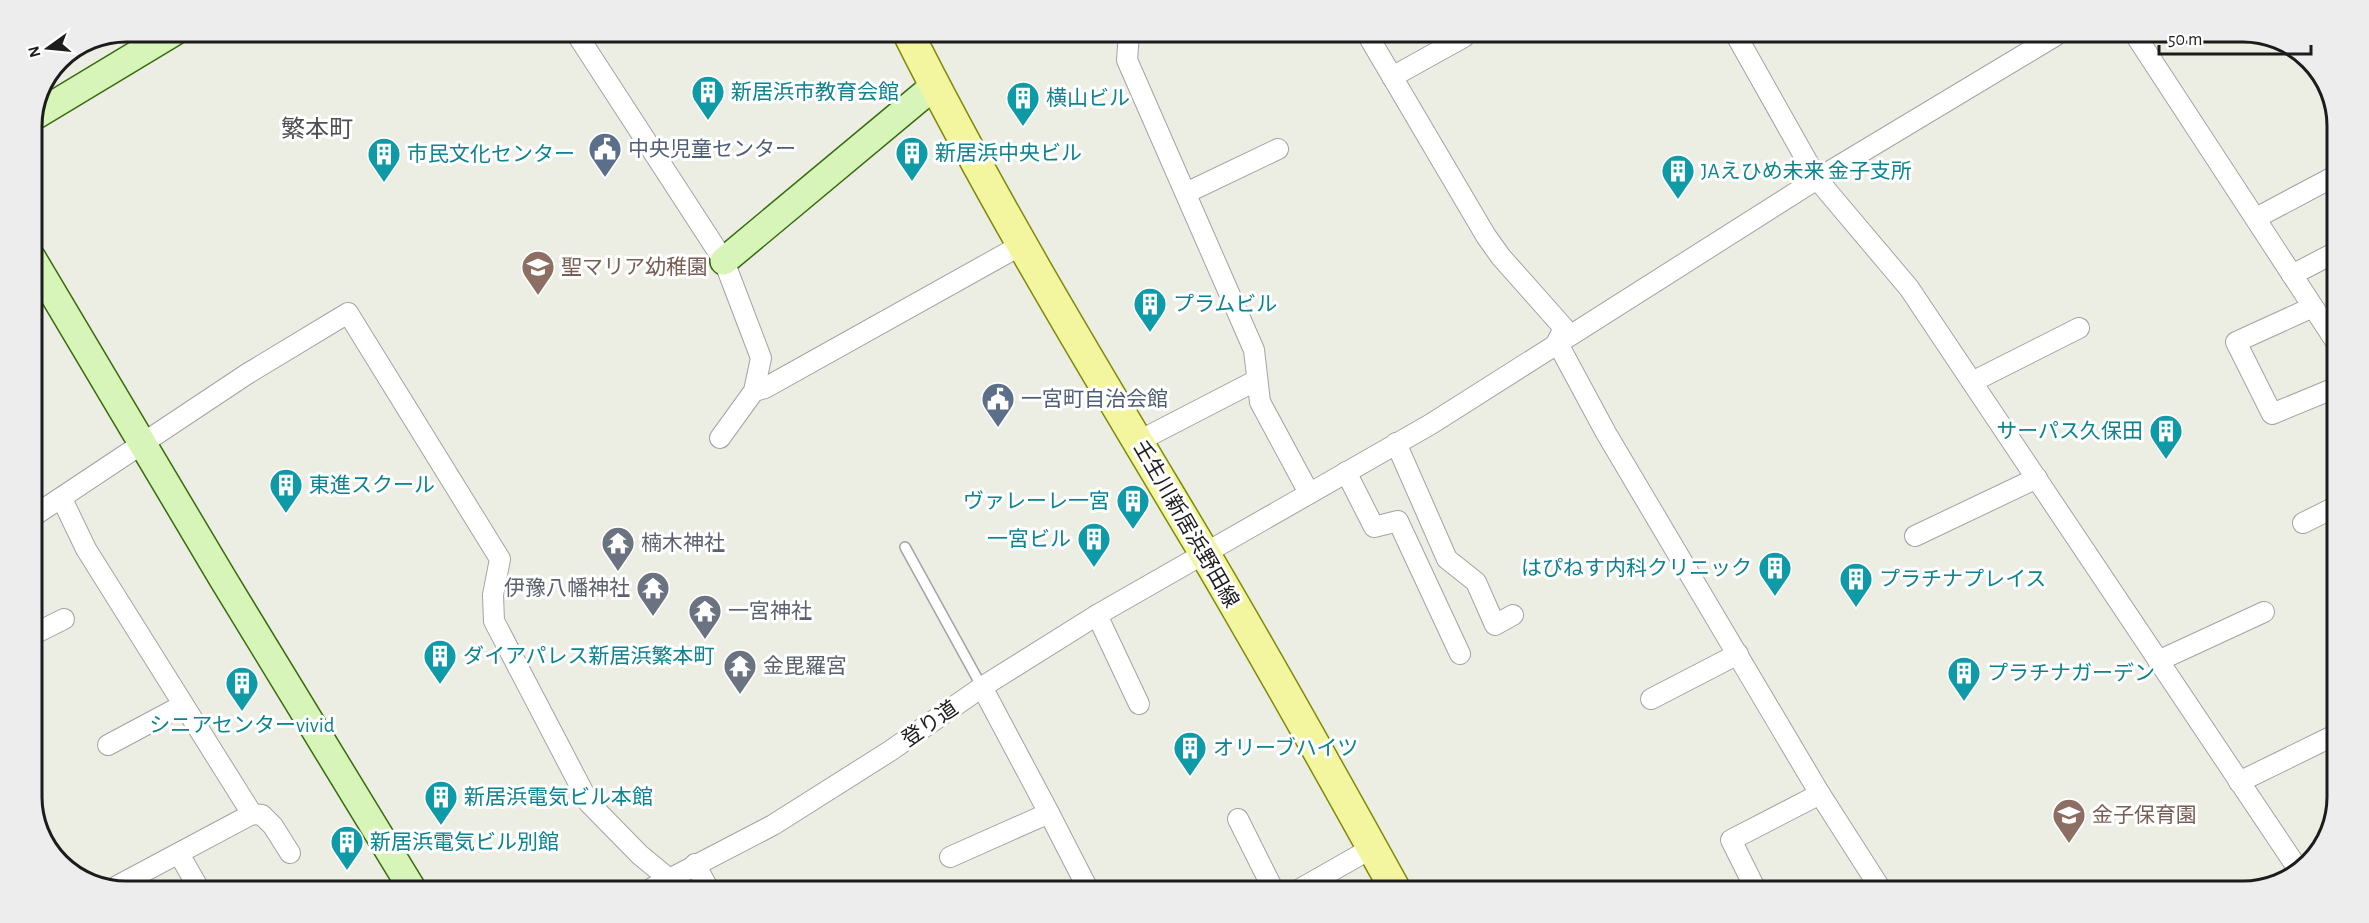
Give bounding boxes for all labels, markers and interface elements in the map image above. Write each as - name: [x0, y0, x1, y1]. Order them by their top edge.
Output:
- north arrow: [18, 18, 78, 78]
- scale bar: [2159, 18, 2310, 56]
- text: 50 m: [2168, 31, 2202, 49]
- text: N: [25, 44, 44, 59]
- building icon: 新居浜市教育会館: [690, 74, 726, 121]
- building icon: 横山ビル: [1005, 80, 1041, 127]
- place label: 新居浜市教育会館: [731, 81, 899, 103]
- place label: 横山ビル: [1046, 87, 1130, 109]
- district label: 繁本町: [281, 116, 353, 142]
- public building icon: 中央児童センター: [587, 131, 623, 178]
- building icon: 新居浜中央ビル: [894, 135, 930, 182]
- building icon: 市民文化センター: [366, 136, 402, 183]
- place label: 中央児童センター: [628, 138, 796, 160]
- place label: 新居浜中央ビル: [935, 142, 1082, 164]
- place label: 市民文化センター: [407, 143, 575, 165]
- building icon: JAえひめ未来 金子支所: [1660, 153, 1696, 200]
- place label: JAえひめ未来 金子支所: [1701, 160, 1912, 182]
- school or university icon: 聖マリア幼稚園: [520, 249, 556, 296]
- place label: 聖マリア幼稚園: [561, 256, 708, 278]
- building icon: プラムビル: [1132, 286, 1168, 333]
- place label: プラムビル: [1173, 293, 1277, 315]
- public building icon: 一宮町自治会館: [980, 381, 1016, 428]
- place label: 一宮町自治会館: [1021, 388, 1168, 410]
- building icon: サーパス久保田: [2148, 413, 2184, 460]
- place label: サーパス久保田: [1996, 420, 2143, 442]
- street label: 壬生川新居浜野田線: [1130, 436, 1243, 611]
- building icon: 東進スクール: [268, 467, 304, 514]
- place label: 東進スクール: [309, 474, 435, 496]
- building icon: ヴァレーレ一宮: [1115, 483, 1151, 530]
- place label: ヴァレーレ一宮: [963, 490, 1110, 512]
- building icon: 一宮ビル: [1076, 521, 1112, 568]
- temple icon: 楠木神社: [600, 525, 636, 572]
- place label: 一宮ビル: [987, 528, 1071, 550]
- place label: 楠木神社: [641, 532, 725, 554]
- building icon: はぴねす内科クリニック: [1757, 550, 1793, 597]
- place label: はぴねす内科クリニック: [1521, 557, 1752, 579]
- building icon: プラチナプレイス: [1838, 561, 1874, 608]
- place label: プラチナプレイス: [1879, 568, 2046, 590]
- temple icon: 伊豫八幡神社: [635, 570, 671, 617]
- place label: 伊豫八幡神社: [504, 577, 630, 599]
- temple icon: 一宮神社: [687, 593, 723, 640]
- place label: 一宮神社: [728, 600, 812, 622]
- building icon: ダイアパレス新居浜繁本町: [422, 638, 458, 685]
- place label: ダイアパレス新居浜繁本町: [463, 645, 715, 667]
- temple icon: 金毘羅宮: [722, 648, 758, 695]
- place label: 金毘羅宮: [763, 655, 847, 677]
- building icon: プラチナガーデン: [1946, 655, 1982, 702]
- place label: プラチナガーデン: [1987, 662, 2155, 684]
- building icon: シニアセンターvivid: [224, 665, 260, 712]
- street label: 登り道: [898, 697, 962, 751]
- place label: シニアセンターvivid: [149, 714, 335, 736]
- building icon: オリーブハイツ: [1172, 730, 1208, 777]
- place label: オリーブハイツ: [1213, 736, 1358, 759]
- building icon: 新居浜電気ビル本館: [423, 779, 459, 826]
- place label: 新居浜電気ビル本館: [464, 786, 653, 808]
- school or university icon: 金子保育園: [2051, 797, 2087, 844]
- place label: 金子保育園: [2092, 804, 2197, 826]
- building icon: 新居浜電気ビル別館: [329, 824, 365, 871]
- place label: 新居浜電気ビル別館: [370, 831, 559, 853]

